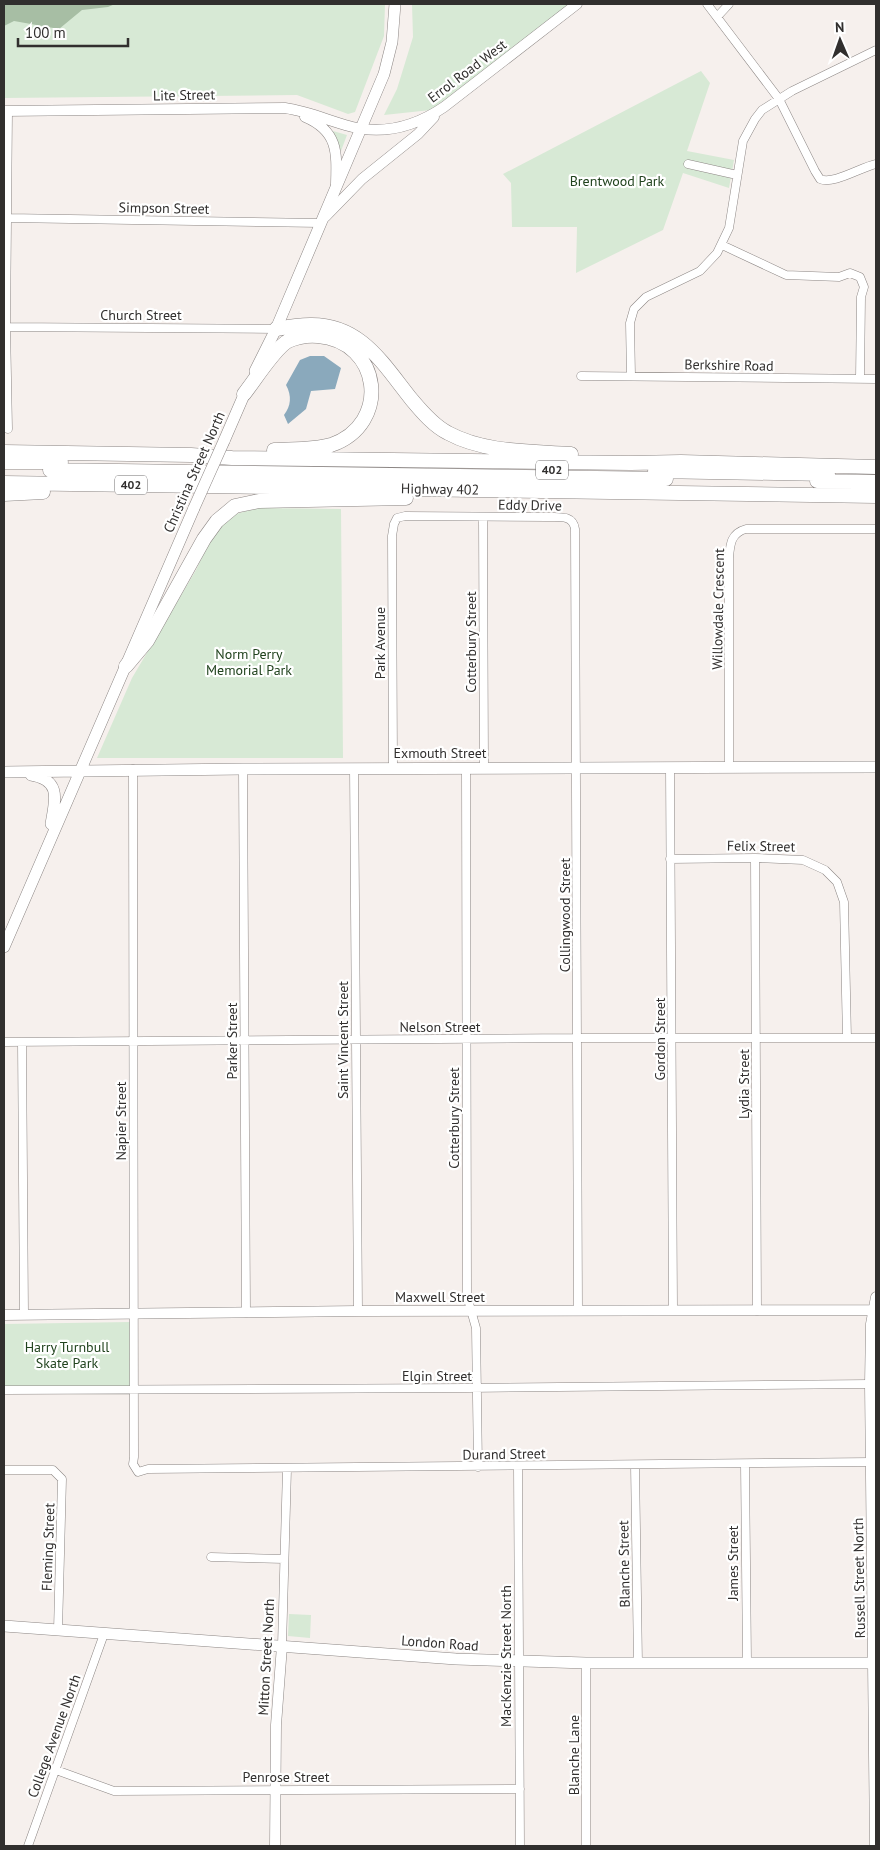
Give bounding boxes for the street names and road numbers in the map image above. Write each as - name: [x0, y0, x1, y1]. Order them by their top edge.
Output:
- street label: Errol Road West: [424, 35, 510, 107]
- street label: Lite Street: [153, 85, 215, 105]
- street label: Simpson Street: [119, 198, 210, 218]
- street label: Church Street: [100, 306, 182, 324]
- street label: Berkshire Road: [684, 355, 774, 375]
- street label: Christina Street North: [159, 409, 229, 535]
- road number: 402: [536, 460, 568, 480]
- road number: 402: [115, 476, 147, 494]
- street label: Highway 402: [401, 479, 479, 499]
- street label: Eddy Drive: [498, 495, 562, 515]
- street label: Willowdale Crescent: [708, 548, 728, 670]
- street label: Cotterbury Street: [462, 591, 480, 693]
- street label: Park Avenue: [371, 607, 389, 679]
- street label: Exmouth Street: [393, 744, 487, 762]
- street label: Felix Street: [727, 836, 796, 856]
- street label: Collingwood Street: [556, 858, 574, 972]
- street label: Saint Vincent Street: [334, 981, 352, 1099]
- street label: Gordon Street: [651, 997, 669, 1081]
- street label: Parker Street: [223, 1002, 241, 1079]
- street label: Nelson Street: [399, 1018, 481, 1036]
- street label: Lydia Street: [735, 1049, 753, 1119]
- street label: Cotterbury Street: [445, 1067, 463, 1169]
- street label: Napier Street: [112, 1081, 130, 1161]
- street label: Maxwell Street: [395, 1288, 485, 1306]
- street label: Elgin Street: [402, 1367, 472, 1385]
- street label: Durand Street: [462, 1444, 546, 1464]
- street label: Fleming Street: [37, 1502, 59, 1591]
- street label: Russell Street North: [849, 1518, 869, 1638]
- street label: Blanche Street: [614, 1520, 634, 1608]
- street label: James Street: [724, 1525, 742, 1601]
- street label: MacKenzie Street North: [497, 1585, 515, 1727]
- street label: Mitton Street North: [254, 1598, 278, 1716]
- street label: London Road: [401, 1631, 479, 1655]
- street label: College Avenue North: [23, 1672, 85, 1800]
- street label: Blanche Lane: [565, 1715, 583, 1795]
- street label: Penrose Street: [243, 1768, 330, 1786]

